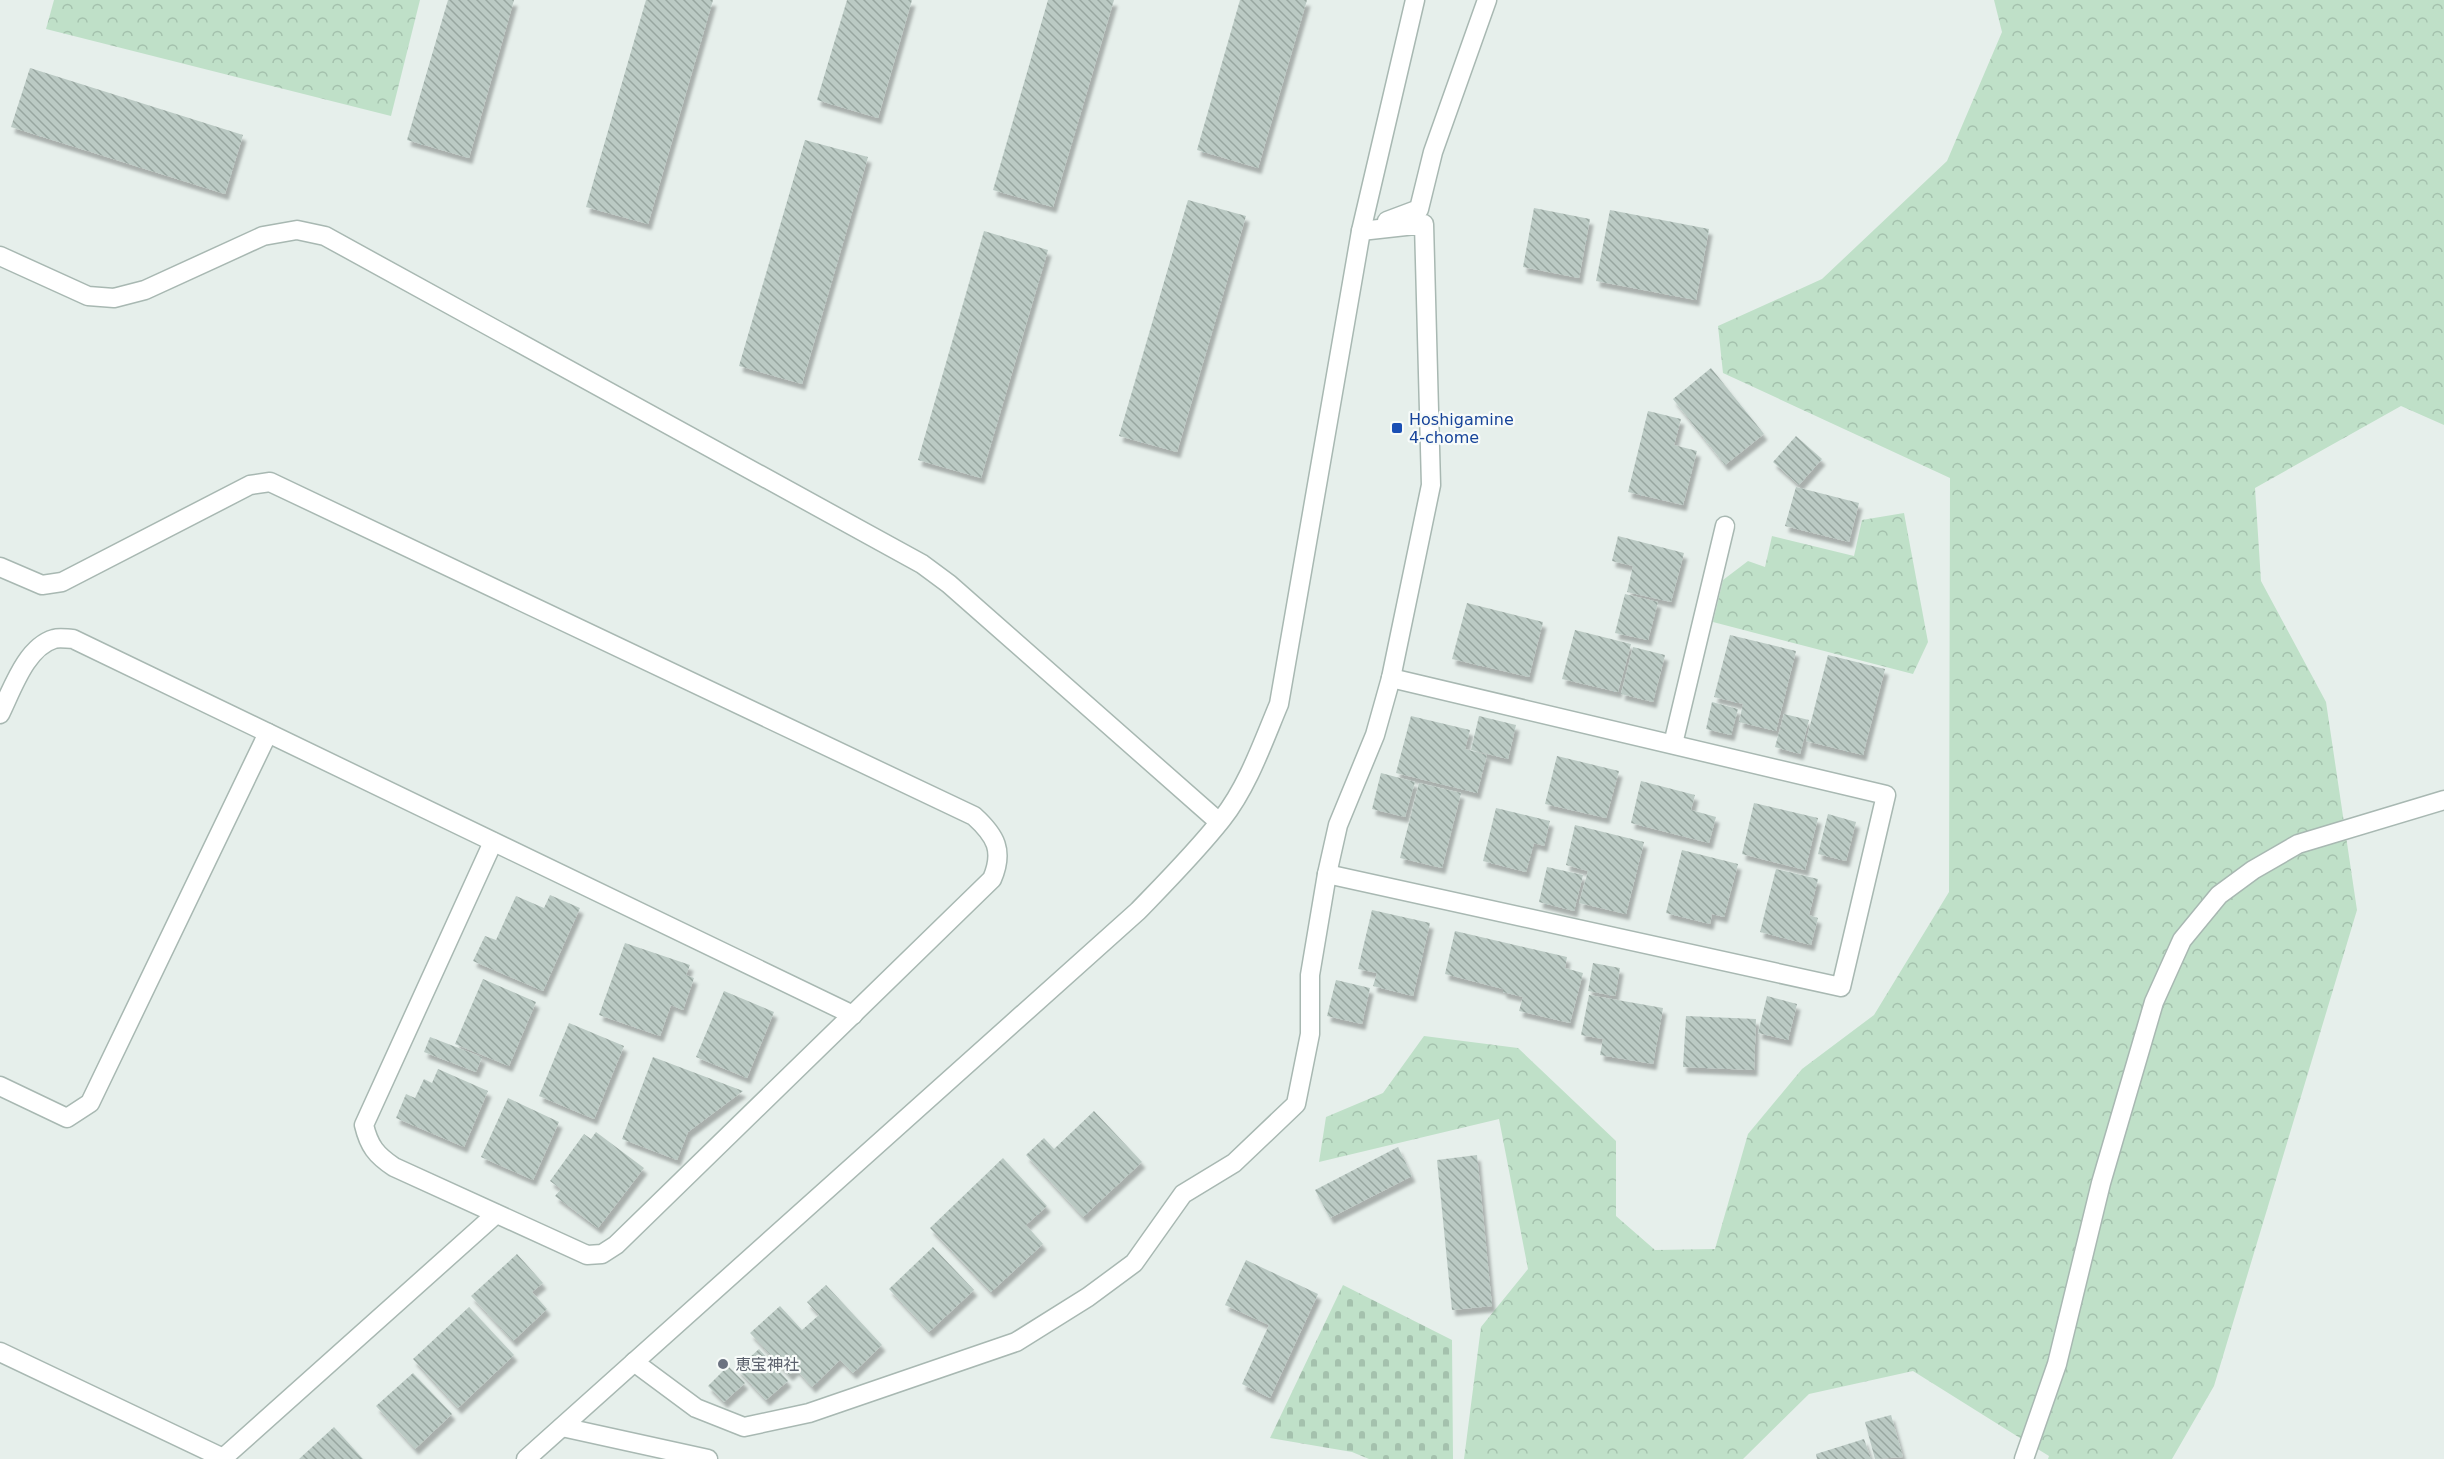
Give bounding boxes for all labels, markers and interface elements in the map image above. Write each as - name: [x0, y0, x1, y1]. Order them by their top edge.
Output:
- place label: Hoshigamine 4-chome: [1409, 410, 1514, 447]
- marker: Hoshigamine 4-chome: [1390, 421, 1404, 435]
- place label: 恵宝神社: [735, 1355, 799, 1374]
- marker: 恵宝神社: [716, 1357, 730, 1371]

